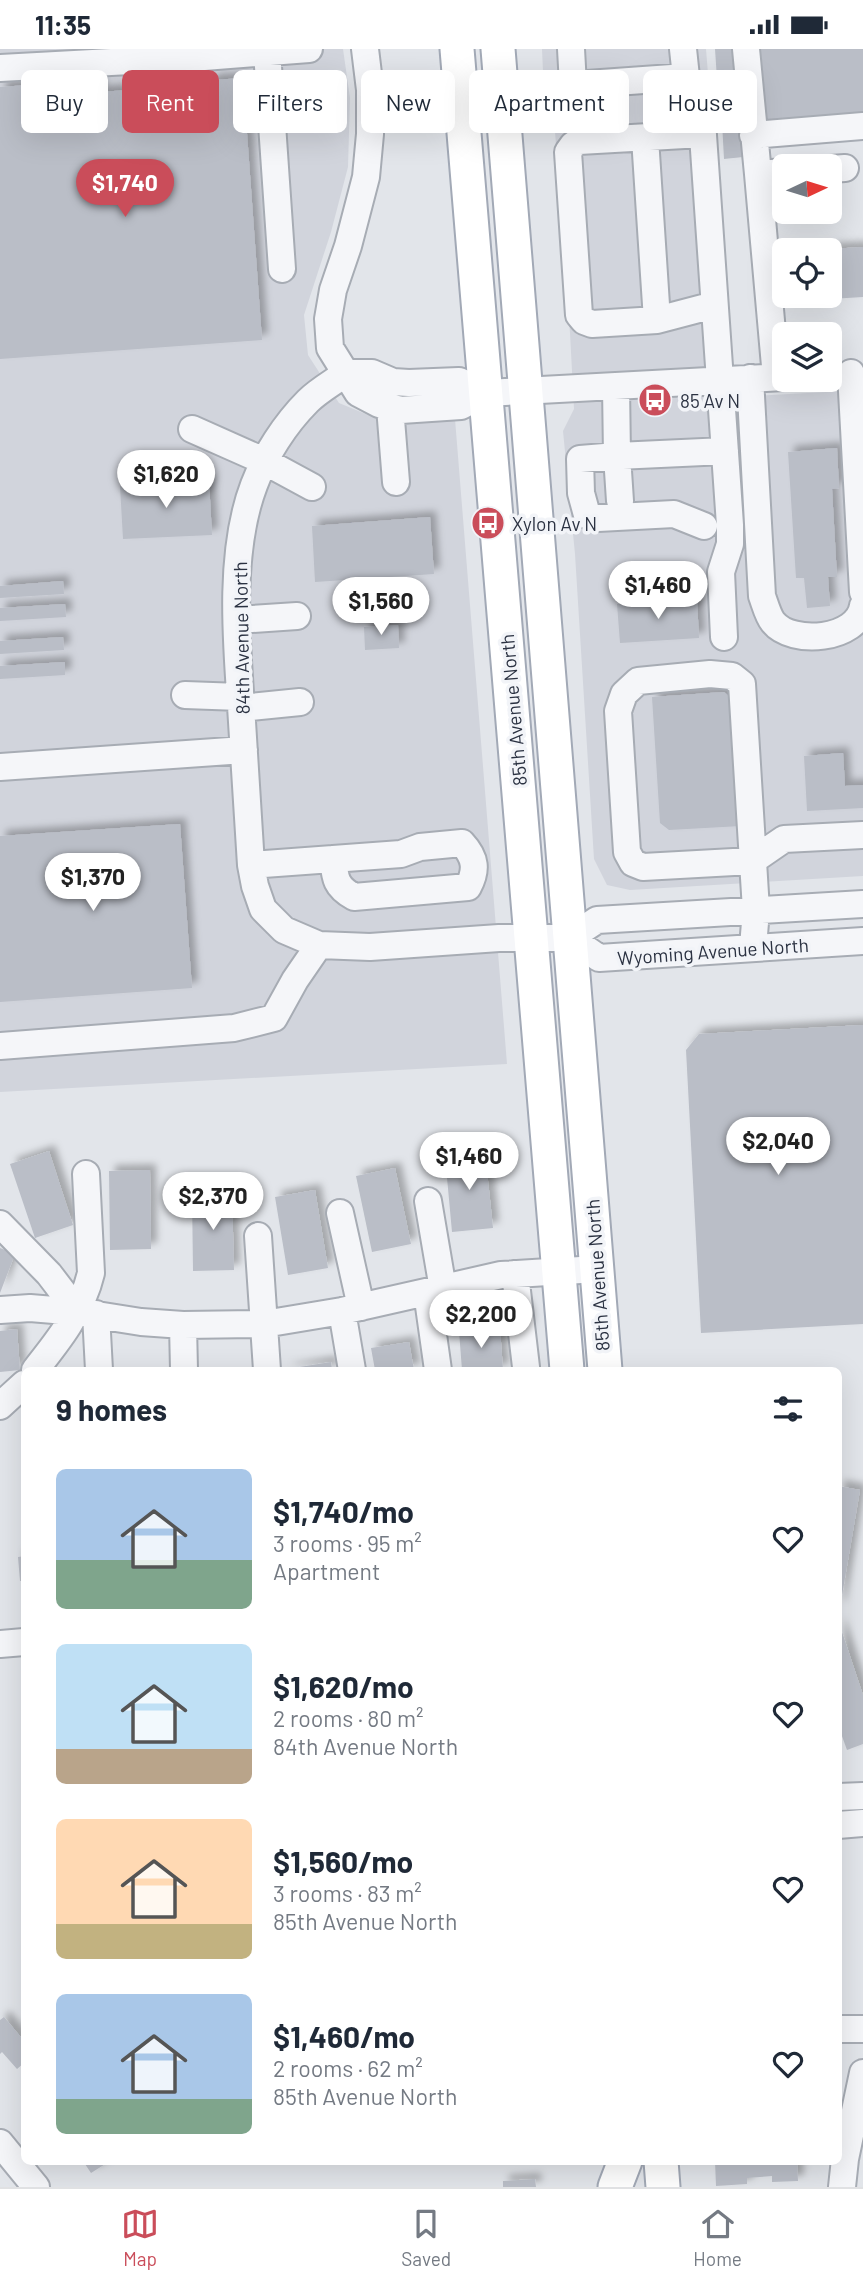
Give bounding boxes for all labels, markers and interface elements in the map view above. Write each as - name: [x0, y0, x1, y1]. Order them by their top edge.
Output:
- text: 11:35: [35, 9, 91, 40]
- chip: Buy: [21, 70, 108, 133]
- chip: Rent: [122, 70, 219, 133]
- chip: Filters: [233, 70, 347, 133]
- chip: New: [361, 70, 455, 133]
- chip: Apartment: [469, 70, 629, 133]
- chip: House: [643, 70, 757, 133]
- north arrow: [772, 154, 842, 224]
- map controls: [772, 154, 842, 392]
- pin: $1,740: [68, 159, 182, 219]
- text: $1,740: [92, 168, 158, 196]
- button: locate: [772, 238, 842, 308]
- button: layers: [772, 322, 842, 392]
- bus stop icon: 85 Av N: [636, 381, 674, 419]
- place label: 85 Av N: [680, 389, 740, 412]
- pin: $1,620: [109, 451, 223, 510]
- text: $1,620: [133, 459, 199, 487]
- bus stop icon: Xylon Av N: [469, 504, 507, 542]
- place label: Xylon Av N: [512, 512, 597, 535]
- street label: 84th Avenue North: [228, 561, 254, 715]
- pin: $1,460: [601, 561, 715, 621]
- text: $1,460: [625, 570, 691, 598]
- pin: $1,560: [324, 577, 438, 637]
- text: $1,560: [348, 586, 414, 614]
- street label: 85th Avenue North: [495, 633, 531, 787]
- pin: $1,370: [36, 853, 150, 913]
- text: $1,370: [61, 862, 125, 890]
- street label: Wyoming Avenue North: [617, 933, 809, 969]
- pin: $2,040: [721, 1117, 835, 1177]
- text: $2,040: [742, 1126, 814, 1154]
- pin: $1,460: [412, 1133, 526, 1192]
- text: $1,460: [436, 1141, 502, 1169]
- pin: $2,370: [156, 1173, 270, 1232]
- text: $2,370: [178, 1181, 248, 1209]
- street label: 85th Avenue North: [580, 1198, 614, 1352]
- pin: $2,200: [424, 1291, 538, 1350]
- text: $2,200: [445, 1299, 517, 1327]
- icon: filters: [769, 1390, 807, 1428]
- text: 9 homes: [56, 1391, 167, 1427]
- text: $1,740/mo: [273, 1493, 414, 1529]
- icon: home: [112, 1497, 196, 1581]
- icon: heart: [769, 1520, 807, 1558]
- text: 3 rooms · 95 m²: [273, 1529, 422, 1557]
- text: Apartment: [273, 1557, 380, 1585]
- text: $1,620/mo: [273, 1668, 414, 1704]
- icon: home: [112, 1672, 196, 1756]
- icon: heart: [769, 1695, 807, 1733]
- text: 2 rooms · 80 m²: [273, 1704, 423, 1732]
- text: 84th Avenue North: [273, 1732, 458, 1760]
- text: $1,560/mo: [273, 1843, 413, 1879]
- icon: home: [112, 1847, 196, 1931]
- icon: heart: [769, 1870, 807, 1908]
- text: 3 rooms · 83 m²: [273, 1879, 422, 1907]
- text: 85th Avenue North: [273, 1907, 457, 1935]
- text: $1,460/mo: [273, 2018, 415, 2054]
- icon: home: [112, 2022, 196, 2106]
- icon: heart: [769, 2045, 807, 2083]
- text: 2 rooms · 62 m²: [273, 2054, 423, 2082]
- text: 85th Avenue North: [273, 2082, 457, 2110]
- tab: Map: [121, 2205, 159, 2270]
- tab: Saved: [401, 2205, 451, 2270]
- tab: Home: [693, 2205, 742, 2270]

